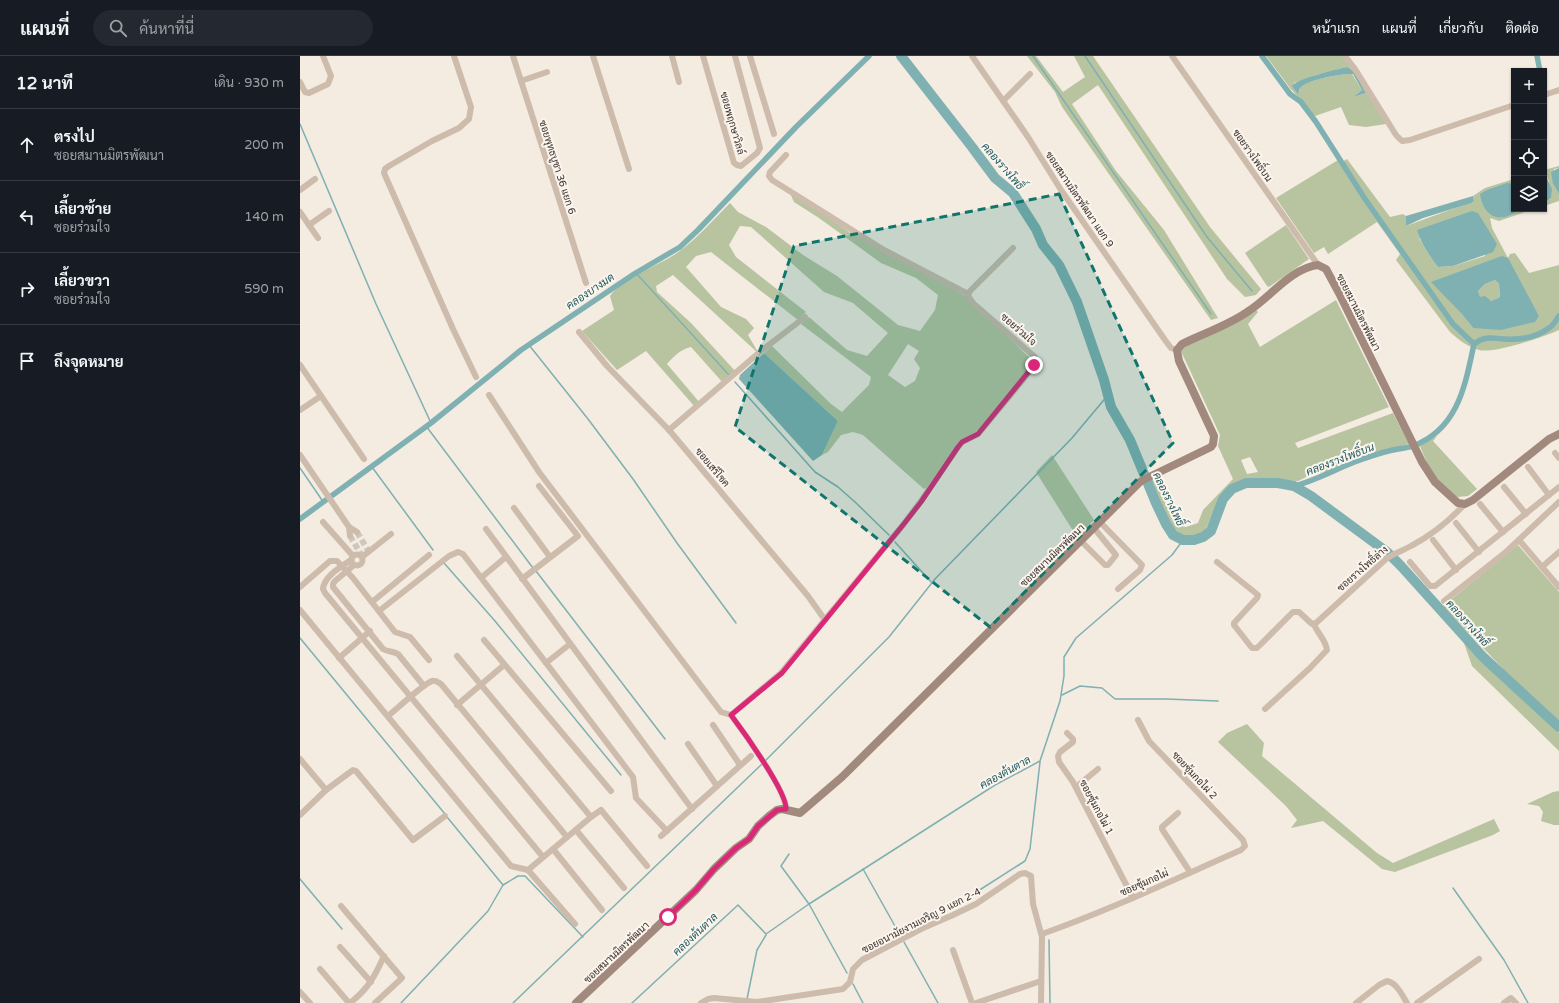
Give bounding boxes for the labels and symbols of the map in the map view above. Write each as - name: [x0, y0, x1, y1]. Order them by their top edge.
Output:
- street label: ซอยพฤกษาวิลล์: [717, 90, 749, 156]
- street label: ซอยพุทธบูชา 36 แยก 6: [535, 119, 578, 216]
- street label: ซอยรางโพธิ์บน: [1230, 125, 1278, 184]
- water label: คลองรางโพธิ์: [979, 137, 1032, 194]
- street label: ซอยสมานมิตรพัฒนา แยก 9: [1042, 149, 1117, 250]
- water label: คลองบางมด: [564, 271, 617, 312]
- street label: ซอยสมานมิตรพัฒนา: [1334, 272, 1384, 353]
- street label: ซอยร่วมใจ: [998, 310, 1039, 348]
- route end: [1025, 356, 1043, 374]
- water label: คลองรางโพธิ์บน: [1302, 435, 1376, 478]
- street label: ซอยเสรีโชค: [692, 445, 733, 490]
- water label: คลองรางโพธิ์: [1150, 468, 1193, 530]
- street label: ซอยสมานมิตรพัฒนา: [1017, 521, 1087, 589]
- street label: ซอยรางโพธิ์ล่าง: [1332, 541, 1391, 594]
- water label: คลองรางโพธิ์: [1443, 594, 1497, 651]
- street label: ซอยซุ้มกอไผ่ 2: [1168, 749, 1220, 803]
- water label: คลองต้นตาล: [977, 752, 1033, 792]
- street label: ซอยซุ้มกอไผ่ 1: [1076, 777, 1117, 838]
- street label: ซอยซุ้มกอไผ่: [1118, 866, 1171, 900]
- street label: ซอยอนามัยงามเจริญ 9 แยก 2-4: [859, 885, 983, 956]
- route start: [659, 908, 677, 926]
- water label: คลองต้นตาล: [670, 910, 720, 958]
- street label: ซอยสมานมิตรพัฒนา: [581, 919, 652, 986]

